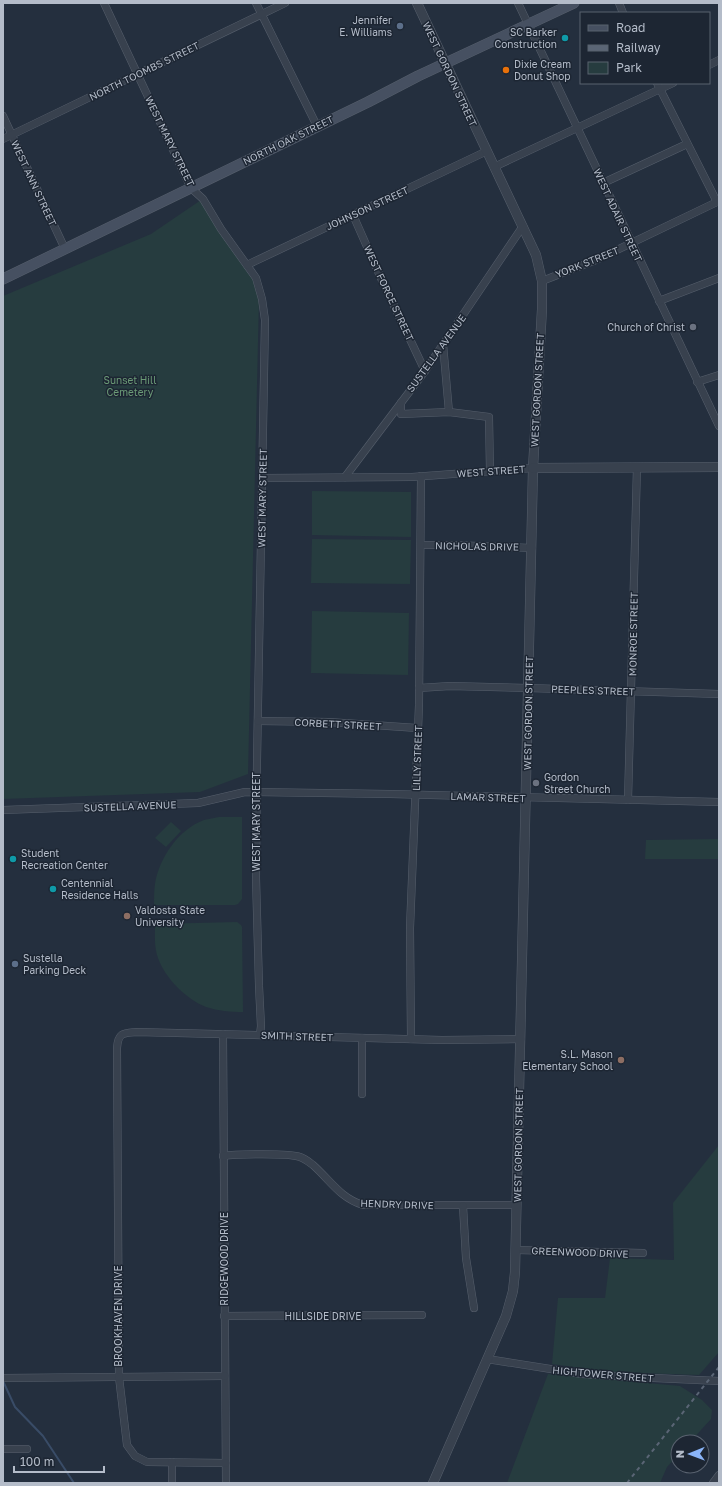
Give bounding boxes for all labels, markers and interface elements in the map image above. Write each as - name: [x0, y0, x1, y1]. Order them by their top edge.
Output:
- legend: [580, 12, 710, 84]
- place label: Jennifer E. Williams: [339, 14, 392, 38]
- street label: WEST GORDON STREET: [420, 20, 480, 128]
- text: Road: [616, 20, 645, 35]
- marker: Jennifer E. Williams: [395, 21, 405, 31]
- place label: SC Barker Construction: [495, 26, 557, 50]
- marker: SC Barker Construction: [560, 33, 570, 43]
- street label: NORTH TOOMBS STREET: [87, 39, 201, 103]
- text: Railway: [616, 40, 661, 55]
- place label: Dixie Cream Donut Shop: [514, 58, 571, 82]
- text: Park: [616, 60, 642, 75]
- marker: Dixie Cream Donut Shop: [501, 65, 511, 75]
- street label: WEST MARY STREET: [143, 94, 197, 188]
- street label: NORTH OAK STREET: [241, 113, 335, 167]
- street label: WEST ANN STREET: [9, 138, 59, 228]
- street label: WEST ADAIR STREET: [591, 167, 645, 263]
- street label: JOHNSON STREET: [324, 184, 410, 232]
- street label: WEST FORCE STREET: [362, 243, 416, 343]
- street label: YORK STREET: [553, 244, 621, 280]
- street label: SUSTELLA AVENUE: [404, 312, 468, 394]
- place label: Church of Christ: [607, 321, 685, 333]
- marker: Church of Christ: [688, 322, 698, 332]
- street label: WEST GORDON STREET: [528, 333, 546, 447]
- park label: Sunset Hill Cemetery: [104, 374, 156, 398]
- street label: WEST MARY STREET: [255, 448, 269, 548]
- street label: WEST STREET: [456, 463, 526, 479]
- street label: NICHOLAS DRIVE: [435, 539, 519, 553]
- street label: MONROE STREET: [626, 592, 640, 676]
- street label: WEST GORDON STREET: [521, 656, 535, 770]
- street label: PEEPLES STREET: [551, 683, 635, 697]
- street label: CORBETT STREET: [294, 716, 382, 732]
- street label: LILLY STREET: [410, 725, 424, 791]
- place label: Gordon Street Church: [544, 771, 611, 795]
- street label: WEST MARY STREET: [250, 772, 262, 872]
- marker: Gordon Street Church: [531, 778, 541, 788]
- street label: LAMAR STREET: [450, 790, 526, 804]
- street label: SUSTELLA AVENUE: [83, 798, 177, 814]
- place label: Student Recreation Center: [21, 847, 108, 871]
- marker: Student Recreation Center: [8, 854, 18, 864]
- place label: Centennial Residence Halls: [61, 877, 138, 901]
- marker: Centennial Residence Halls: [48, 884, 58, 894]
- place label: Valdosta State University: [135, 904, 205, 928]
- marker: Valdosta State University: [122, 911, 132, 921]
- place label: Sustella Parking Deck: [23, 952, 86, 976]
- marker: Sustella Parking Deck: [10, 959, 20, 969]
- street label: SMITH STREET: [261, 1029, 333, 1043]
- place label: S.L. Mason Elementary School: [522, 1048, 613, 1072]
- marker: S.L. Mason Elementary School: [616, 1055, 626, 1065]
- street label: WEST GORDON STREET: [511, 1088, 525, 1202]
- street label: HENDRY DRIVE: [360, 1197, 434, 1211]
- street label: RIDGEWOOD DRIVE: [218, 1212, 230, 1306]
- street label: GREENWOOD DRIVE: [531, 1244, 629, 1260]
- street label: BROOKHAVEN DRIVE: [112, 1265, 124, 1367]
- street label: HILLSIDE DRIVE: [285, 1310, 361, 1322]
- street label: HIGHTOWER STREET: [552, 1364, 654, 1384]
- north arrow: [670, 1434, 710, 1474]
- scale bar: [14, 1448, 104, 1474]
- text: N: [673, 1450, 686, 1458]
- text: 100 m: [20, 1454, 54, 1469]

